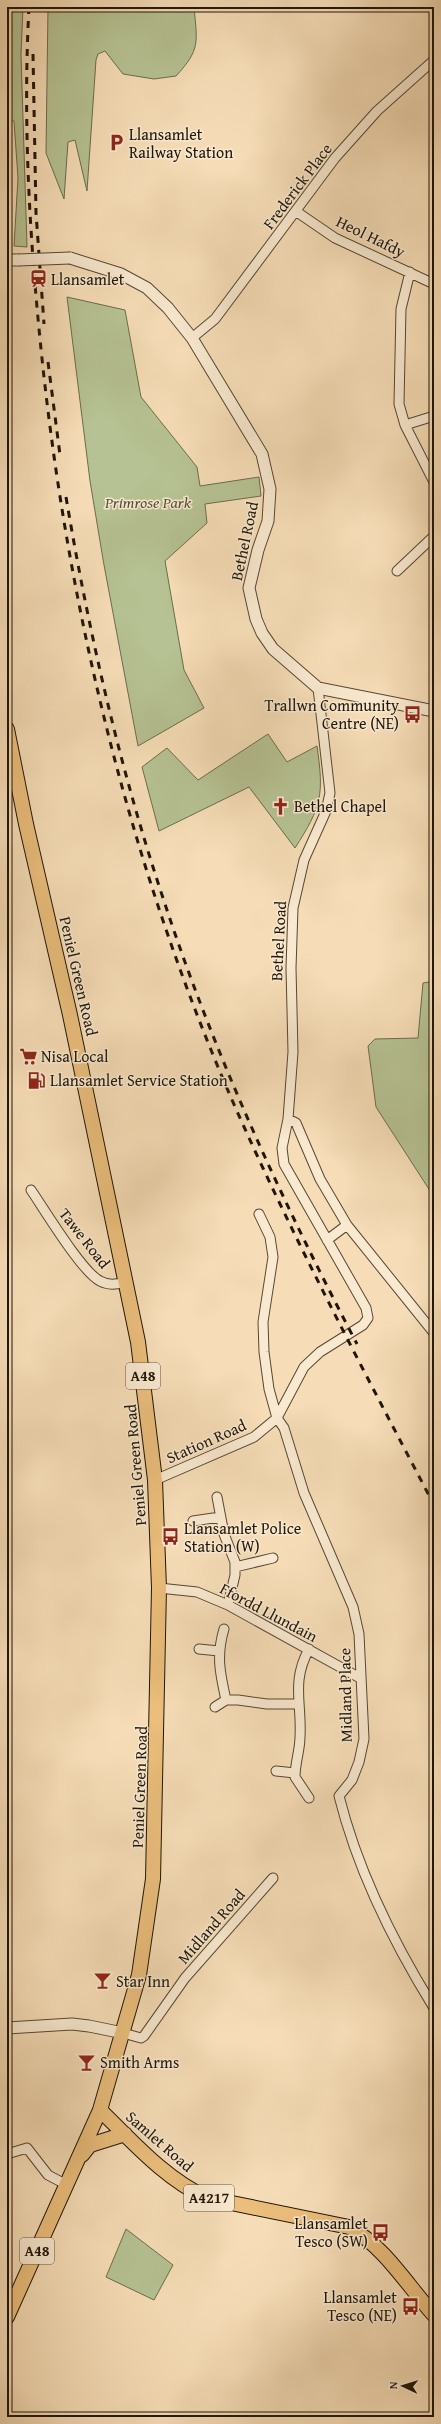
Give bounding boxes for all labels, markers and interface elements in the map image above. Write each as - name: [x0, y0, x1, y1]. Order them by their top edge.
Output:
- place label: Llansamlet Railway Station: [129, 122, 233, 164]
- parking icon: Llansamlet Railway Station: [106, 133, 126, 153]
- street label: Frederick Place: [257, 138, 337, 234]
- street label: Heol Hafdy: [332, 209, 410, 263]
- place label: Llansamlet: [51, 267, 125, 291]
- station icon: Llansamlet: [28, 269, 48, 289]
- park label: Primrose Park: [104, 490, 192, 514]
- street label: Bethel Road: [224, 499, 264, 583]
- place label: Trallwn Community Centre (NE): [264, 693, 399, 735]
- bus stop icon: Trallwn Community Centre (NE): [402, 704, 422, 724]
- place label: Bethel Chapel: [294, 794, 387, 818]
- church icon: Bethel Chapel: [271, 796, 291, 816]
- street label: Bethel Road: [264, 900, 292, 982]
- street label: Peniel Green Road: [54, 914, 105, 1039]
- place label: Nisa Local: [41, 1044, 109, 1068]
- supermarket icon: Nisa Local: [18, 1046, 38, 1066]
- place label: Llansamlet Service Station: [50, 1068, 228, 1092]
- fuel station icon: Llansamlet Service Station: [27, 1070, 47, 1090]
- street label: Tawe Road: [54, 1203, 117, 1274]
- road number: A48: [126, 1363, 160, 1389]
- street label: Peniel Green Road: [118, 1403, 152, 1527]
- street label: Station Road: [162, 1413, 250, 1469]
- place label: Llansamlet Police Station (W): [184, 1516, 301, 1558]
- bus stop icon: Llansamlet Police Station (W): [161, 1527, 181, 1547]
- street label: Ffordd Llundain: [216, 1576, 322, 1648]
- street label: Midland Place: [332, 1648, 358, 1742]
- street label: Peniel Green Road: [125, 1725, 153, 1848]
- street label: Midland Road: [172, 1883, 251, 1969]
- place label: Star Inn: [116, 1969, 170, 1993]
- bar icon: Star Inn: [93, 1971, 113, 1991]
- place label: Smith Arms: [100, 2050, 179, 2074]
- bar icon: Smith Arms: [77, 2052, 97, 2072]
- street label: Samlet Road: [121, 2105, 200, 2178]
- road number: A4217: [184, 2185, 234, 2211]
- place label: Llansamlet Tesco (SW): [295, 2211, 368, 2253]
- bus stop icon: Llansamlet Tesco (SW): [371, 2222, 391, 2242]
- road number: A48: [20, 2238, 54, 2264]
- place label: Llansamlet Tesco (NE): [324, 2285, 397, 2327]
- bus stop icon: Llansamlet Tesco (NE): [400, 2296, 420, 2316]
- north arrow: [383, 2366, 423, 2406]
- text: N: [385, 2380, 401, 2390]

